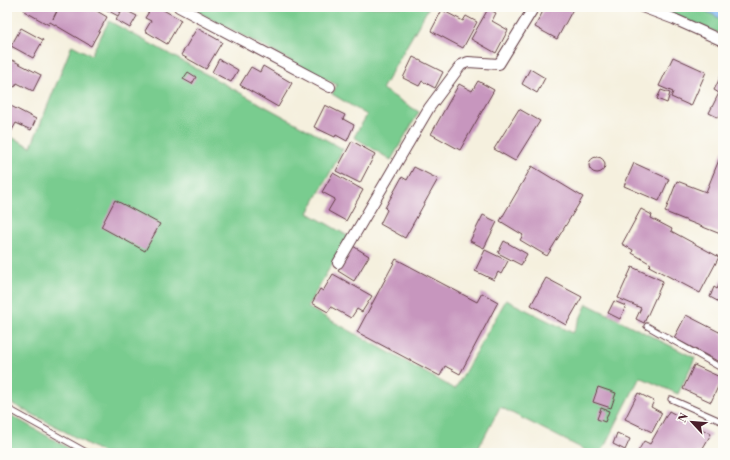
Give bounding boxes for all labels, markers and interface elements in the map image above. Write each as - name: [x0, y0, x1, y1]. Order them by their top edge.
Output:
- north arrow: [672, 402, 712, 442]
- text: N: [676, 411, 692, 425]

